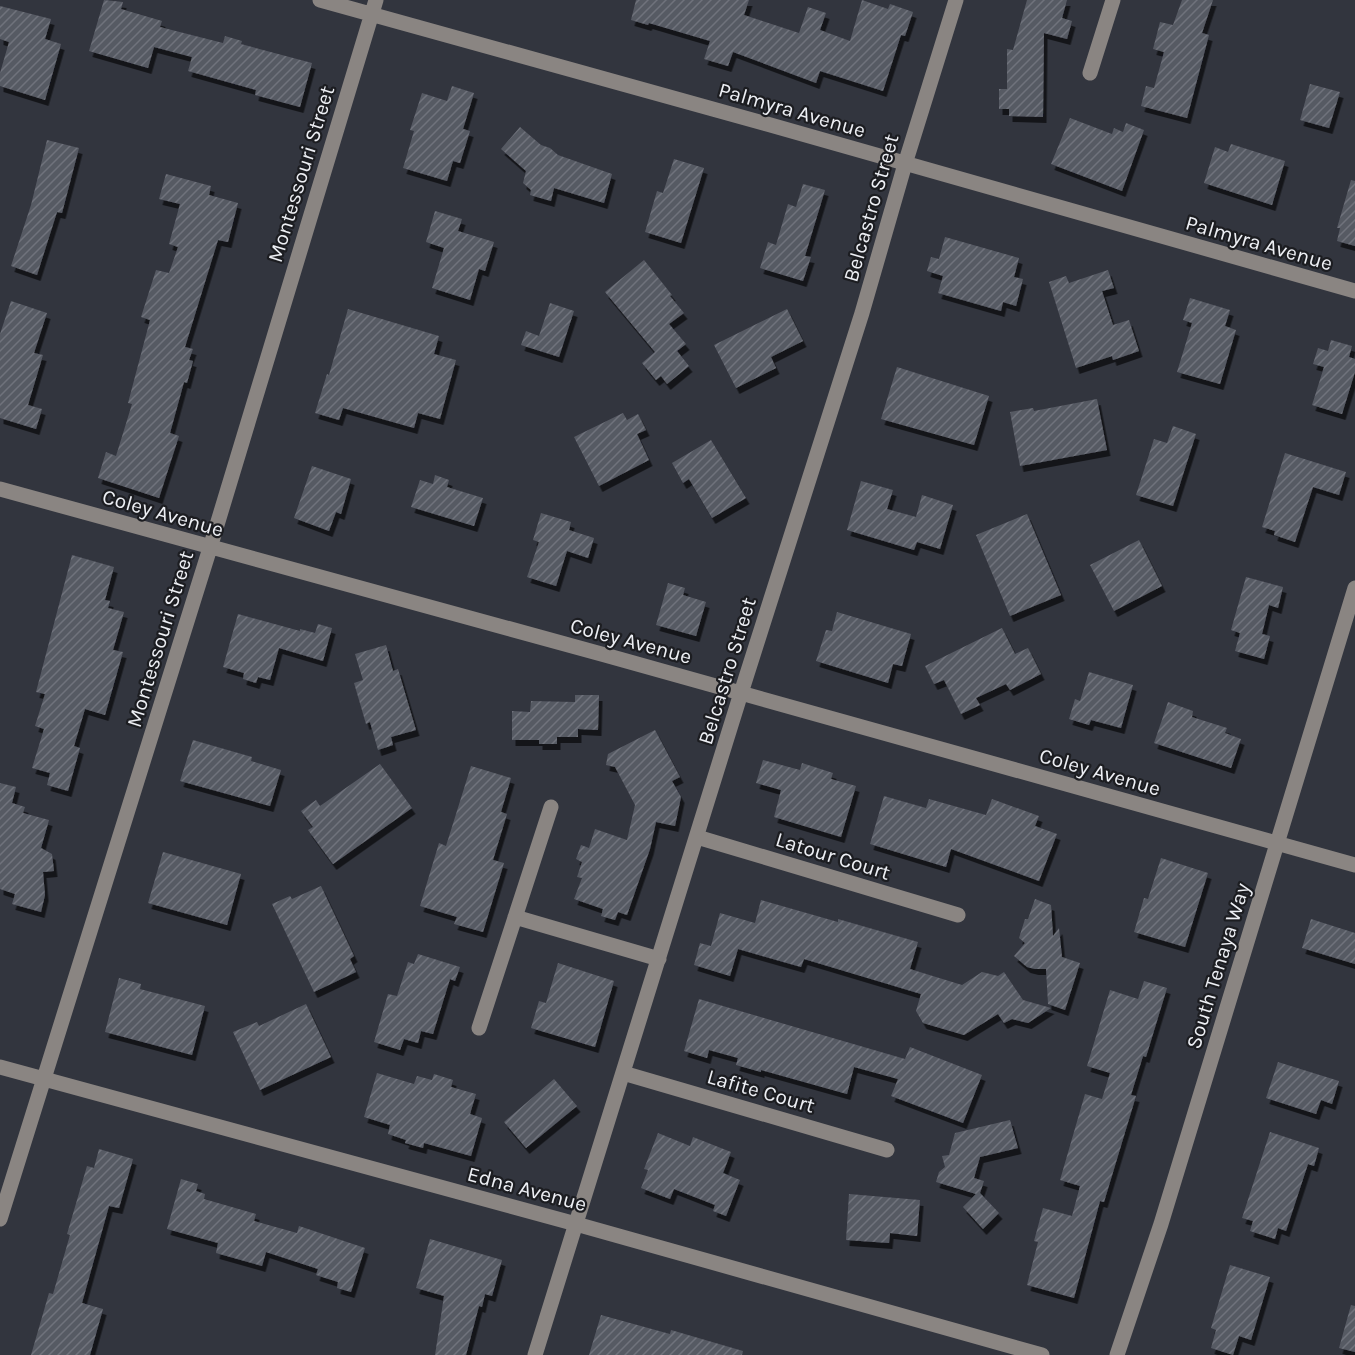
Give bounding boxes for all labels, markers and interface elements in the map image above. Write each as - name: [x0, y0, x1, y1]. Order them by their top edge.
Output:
- street label: Palmyra Avenue: [716, 78, 868, 142]
- street label: Montessouri Street: [263, 83, 339, 265]
- street label: Belcastro Street: [838, 131, 904, 285]
- street label: Palmyra Avenue: [1183, 211, 1335, 275]
- street label: Coley Avenue: [100, 484, 226, 542]
- street label: Montessouri Street: [122, 548, 198, 730]
- street label: Belcastro Street: [693, 594, 761, 748]
- street label: Coley Avenue: [568, 613, 694, 669]
- street label: Coley Avenue: [1037, 743, 1163, 801]
- street label: Latour Court: [773, 827, 893, 885]
- street label: South Tenaya Way: [1181, 880, 1255, 1052]
- street label: Lafite Court: [704, 1064, 818, 1118]
- street label: Edna Avenue: [465, 1162, 589, 1216]

